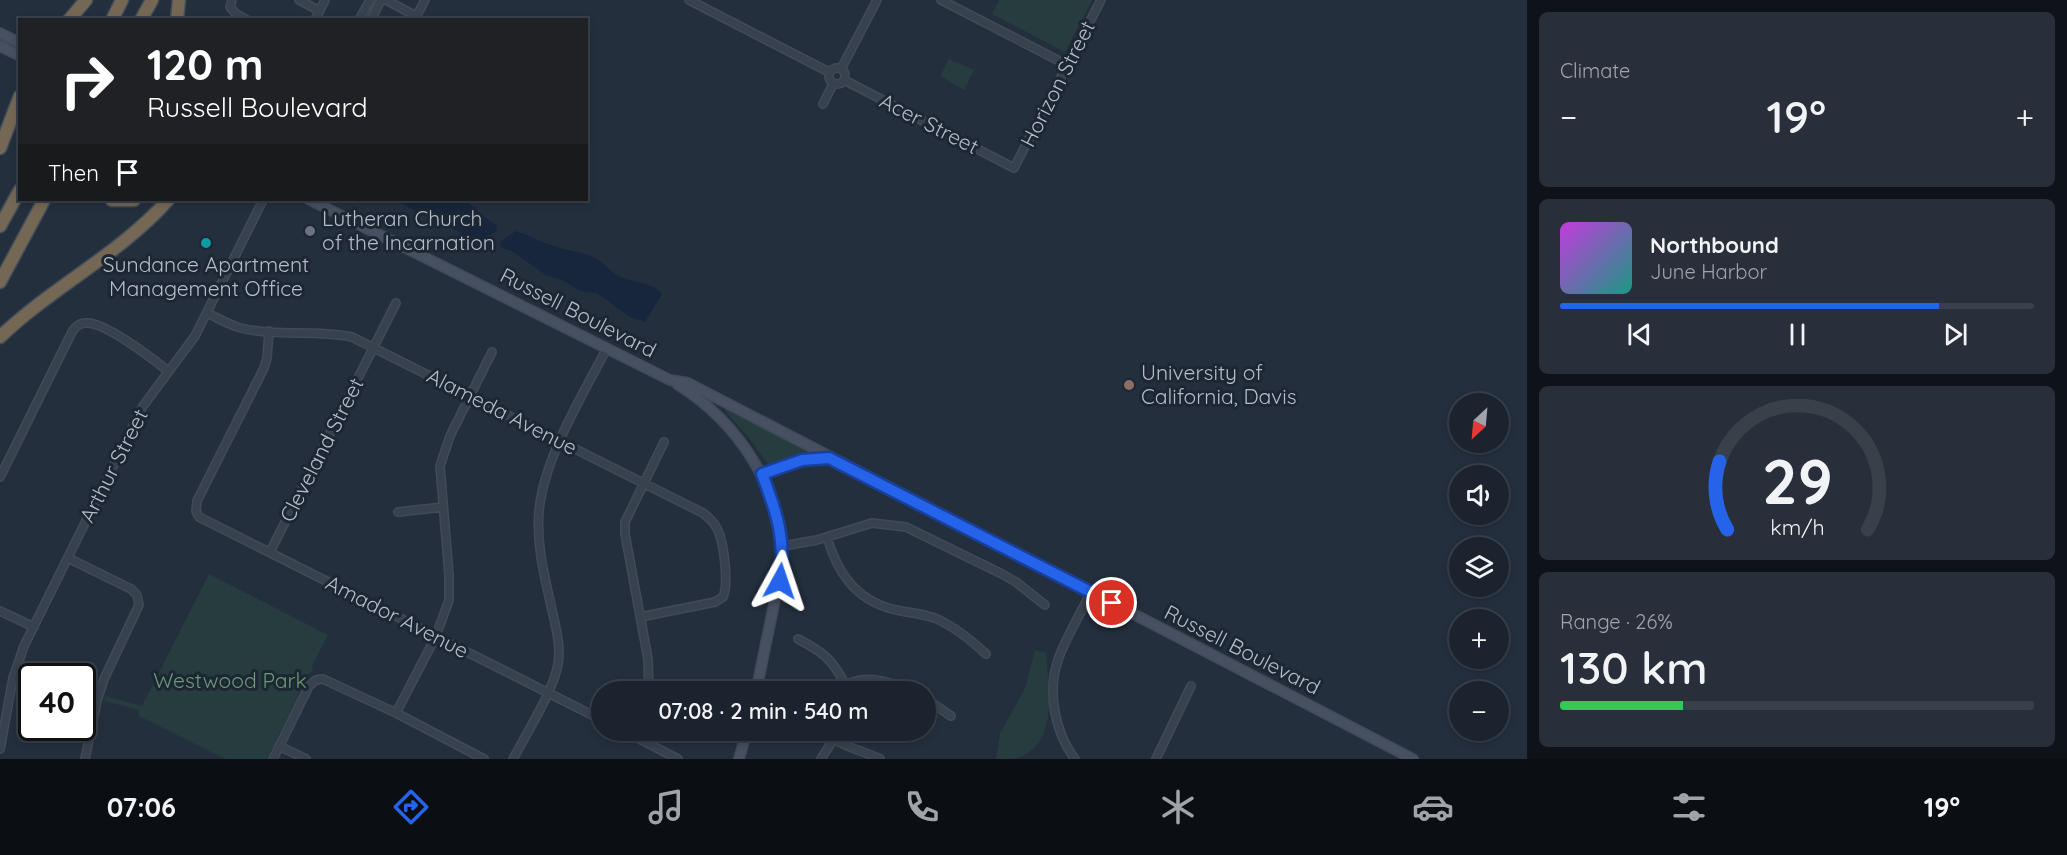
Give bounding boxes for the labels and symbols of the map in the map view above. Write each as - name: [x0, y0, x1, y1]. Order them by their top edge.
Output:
- street label: Horizon Street: [1014, 16, 1100, 151]
- street label: Acer Street: [876, 87, 983, 159]
- place label: Lutheran Church of the Incarnation: [322, 205, 495, 255]
- marker: Lutheran Church of the Incarnation: [303, 224, 317, 238]
- marker: Sundance Apartment Management Office: [199, 236, 213, 250]
- place label: Sundance Apartment Management Office: [103, 251, 309, 301]
- street label: Russell Boulevard: [496, 262, 661, 363]
- place label: University of California, Davis: [1141, 359, 1297, 409]
- street label: Alameda Avenue: [423, 362, 582, 460]
- street label: Cleveland Street: [274, 373, 369, 526]
- marker: University of California, Davis: [1122, 378, 1136, 392]
- north arrow: [1449, 393, 1509, 453]
- street label: Arthur Street: [73, 404, 153, 527]
- position arrow: [748, 549, 812, 613]
- street label: Amador Avenue: [322, 569, 473, 663]
- pin: [1086, 577, 1137, 628]
- street label: Russell Boulevard: [1160, 599, 1325, 700]
- speed limit sign: 40: [18, 663, 96, 741]
- park label: Westwood Park: [153, 667, 307, 693]

